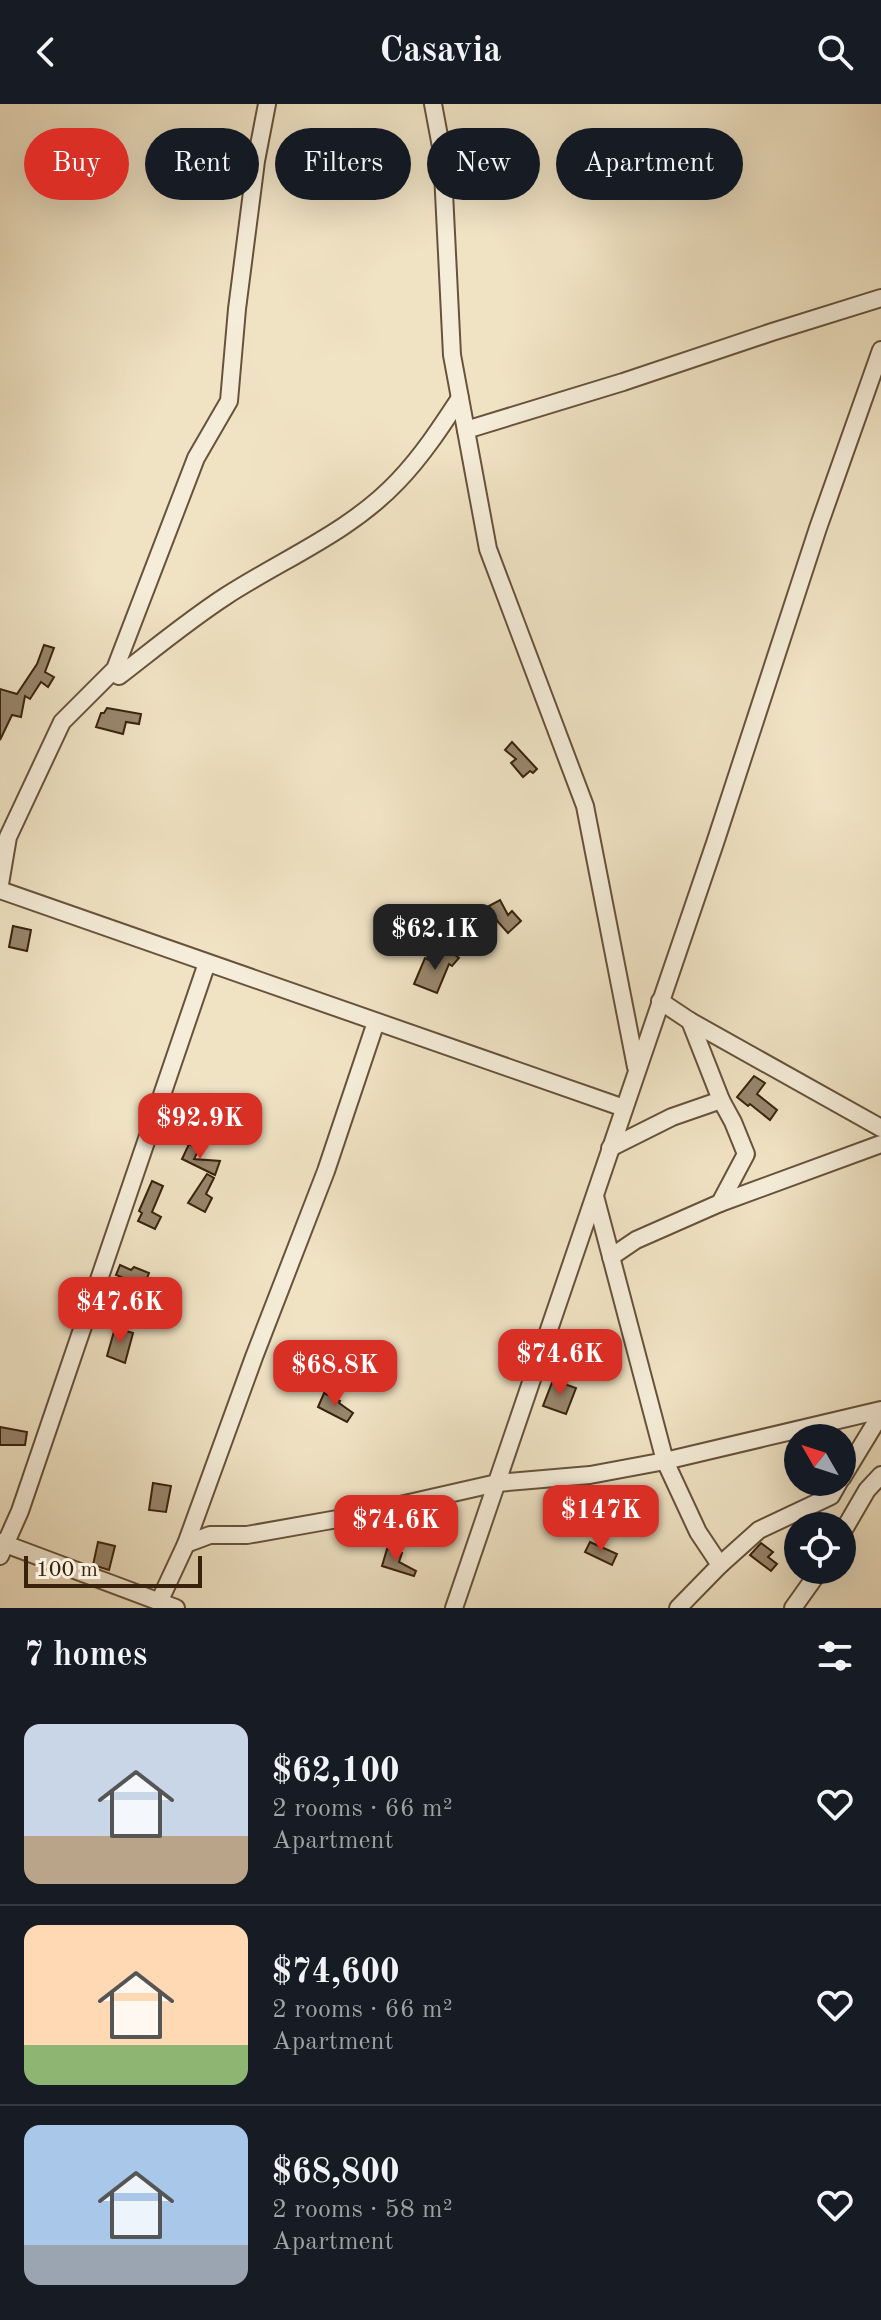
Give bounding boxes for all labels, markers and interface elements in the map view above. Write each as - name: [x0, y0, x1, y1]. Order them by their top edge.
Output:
- icon: back: [24, 30, 68, 74]
- icon: search: [813, 30, 857, 74]
- text: Casavia: [379, 34, 502, 70]
- chip: Buy: [24, 128, 129, 200]
- chip: Rent: [145, 128, 259, 200]
- chip: Filters: [275, 128, 411, 200]
- chip: New: [427, 128, 540, 200]
- chip: Apartment: [556, 128, 743, 200]
- pin: $62.1K: [370, 904, 500, 972]
- text: $62.1K: [391, 917, 479, 943]
- pin: $92.9K: [135, 1093, 265, 1161]
- text: $92.9K: [156, 1106, 244, 1132]
- pin: $47.6K: [55, 1277, 185, 1345]
- text: $47.6K: [76, 1290, 164, 1316]
- pin: $74.6K: [495, 1329, 625, 1397]
- pin: $68.8K: [270, 1340, 400, 1408]
- text: $74.6K: [516, 1342, 604, 1368]
- text: $68.8K: [291, 1353, 379, 1379]
- north arrow: [784, 1424, 856, 1496]
- map controls: [784, 1424, 856, 1584]
- pin: $147K: [545, 1485, 657, 1553]
- pin: $74.6K: [331, 1495, 461, 1563]
- text: $147K: [561, 1498, 641, 1524]
- text: $74.6K: [352, 1508, 440, 1534]
- button: locate: [784, 1512, 856, 1584]
- scale bar: [24, 1552, 202, 1588]
- text: 100 m: [36, 1559, 98, 1581]
- icon: filters: [813, 1634, 857, 1678]
- text: 7 homes: [24, 1639, 147, 1673]
- text: $62,100: [272, 1755, 400, 1789]
- icon: home: [88, 1756, 184, 1852]
- icon: heart: [813, 1782, 857, 1826]
- text: 2 rooms · 66 m²: [272, 1796, 453, 1822]
- text: Apartment: [272, 1828, 394, 1854]
- text: $74,600: [272, 1956, 400, 1990]
- icon: home: [88, 1957, 184, 2053]
- icon: heart: [813, 1983, 857, 2027]
- text: 2 rooms · 66 m²: [272, 1997, 453, 2023]
- text: Apartment: [272, 2029, 394, 2055]
- text: $68,800: [272, 2156, 400, 2190]
- icon: home: [88, 2157, 184, 2253]
- icon: heart: [813, 2183, 857, 2227]
- text: 2 rooms · 58 m²: [272, 2197, 453, 2223]
- text: Apartment: [272, 2229, 394, 2255]

